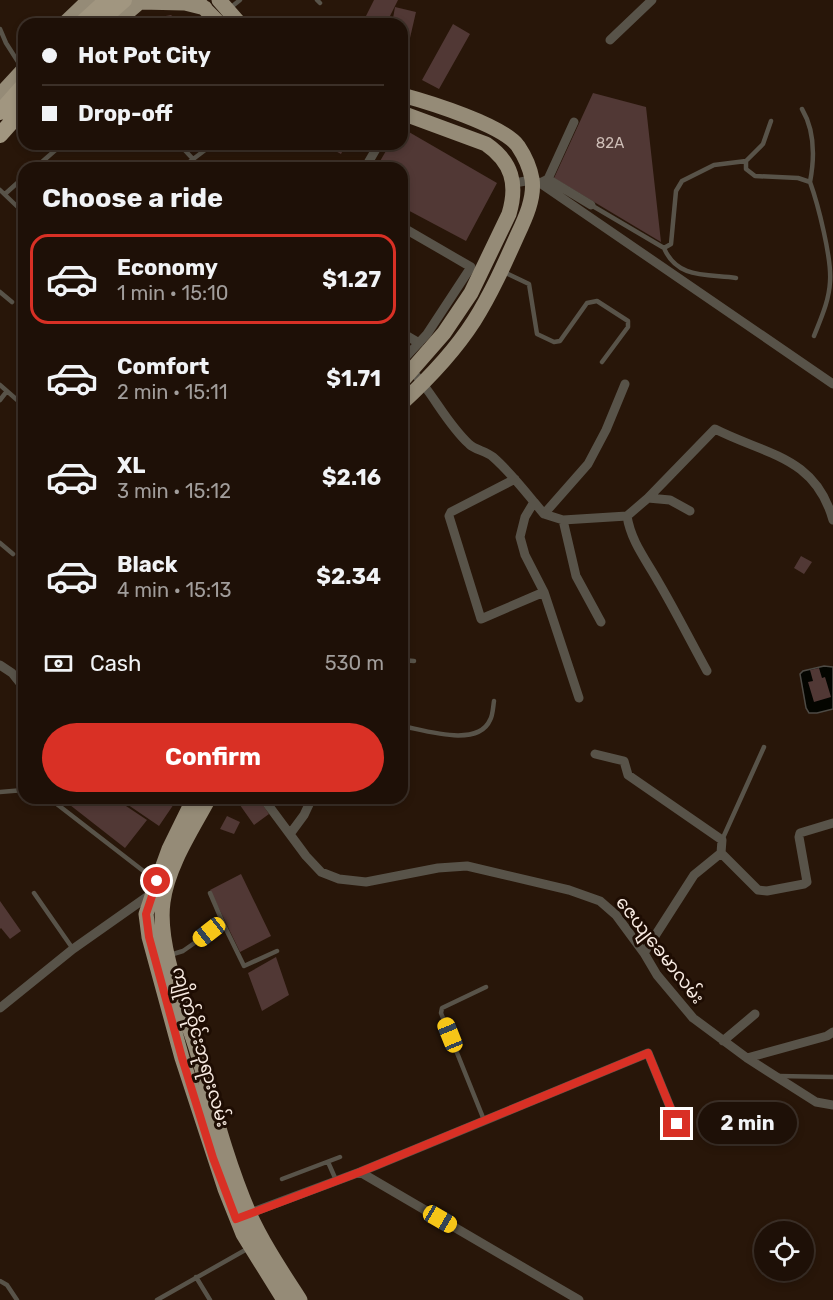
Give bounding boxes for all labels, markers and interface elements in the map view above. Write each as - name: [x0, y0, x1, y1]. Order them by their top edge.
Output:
- text: Hot Pot City: [78, 42, 211, 69]
- text: Drop-off: [78, 100, 173, 127]
- house number: 82A: [596, 134, 624, 152]
- text: Choose a ride: [42, 182, 223, 214]
- icon: car: [45, 252, 99, 306]
- text: Economy: [117, 254, 218, 281]
- text: $1.27: [322, 266, 381, 293]
- text: 1 min · 15:10: [117, 281, 228, 305]
- icon: car: [45, 351, 99, 405]
- text: Comfort: [117, 353, 209, 380]
- text: $1.71: [326, 365, 381, 392]
- text: 2 min · 15:11: [117, 380, 227, 404]
- icon: car: [45, 450, 99, 504]
- text: XL: [117, 452, 145, 479]
- text: $2.16: [322, 464, 381, 491]
- text: 3 min · 15:12: [117, 479, 231, 503]
- icon: car: [45, 549, 99, 603]
- text: Black: [117, 551, 178, 578]
- text: $2.34: [316, 563, 381, 590]
- text: 4 min · 15:13: [117, 578, 232, 602]
- icon: cash: [42, 647, 75, 680]
- text: Cash: [90, 650, 141, 677]
- text: 530 m: [325, 651, 384, 675]
- button: Confirm: [42, 723, 384, 792]
- route start: [143, 867, 170, 894]
- street label: ဇေယျခေမာလမ်း: [608, 891, 710, 1011]
- car: [189, 914, 229, 950]
- street label: ကျိုက်ဝိုင်းဘုရားလမ်း: [164, 964, 237, 1131]
- car: [435, 1015, 465, 1055]
- callout: 2 min: [698, 1103, 797, 1145]
- route end: [663, 1110, 690, 1137]
- text: 2 min: [720, 1111, 775, 1135]
- car: [420, 1202, 460, 1236]
- map controls: [754, 1221, 814, 1281]
- button: locate: [754, 1221, 814, 1281]

